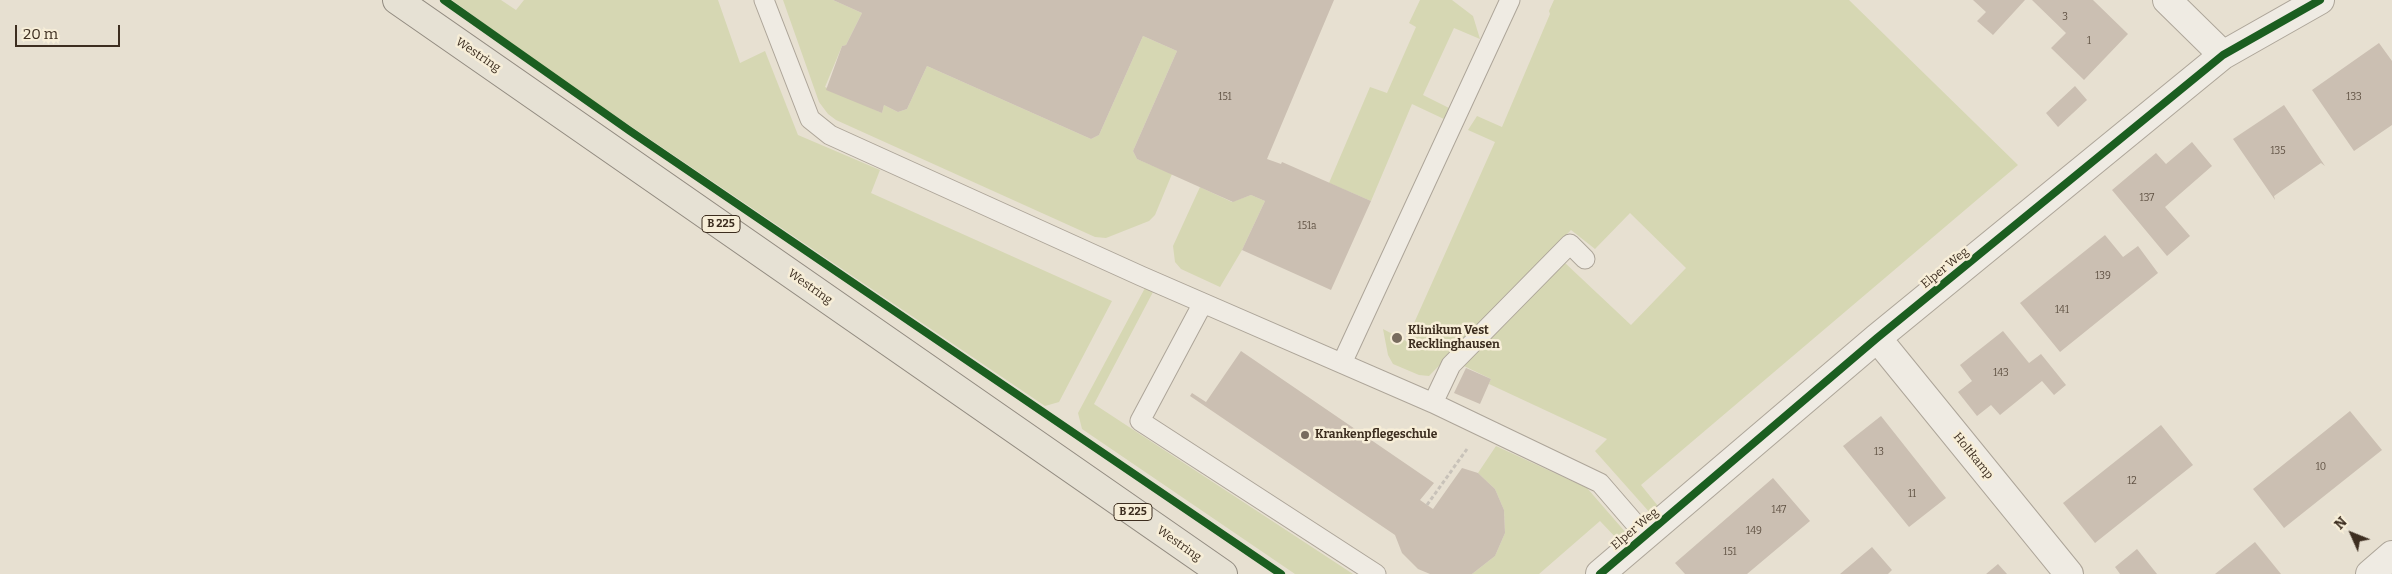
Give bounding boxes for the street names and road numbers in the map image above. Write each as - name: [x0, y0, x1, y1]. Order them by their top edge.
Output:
- street label: Westring: [453, 35, 503, 75]
- road number: B 225: [702, 215, 740, 232]
- street label: Elper Weg: [1918, 244, 1972, 292]
- street label: Westring: [785, 266, 835, 308]
- street label: Holtkamp: [1950, 430, 1996, 482]
- road number: B 225: [1114, 504, 1152, 520]
- street label: Elper Weg: [1609, 505, 1661, 553]
- street label: Westring: [1154, 523, 1204, 565]

